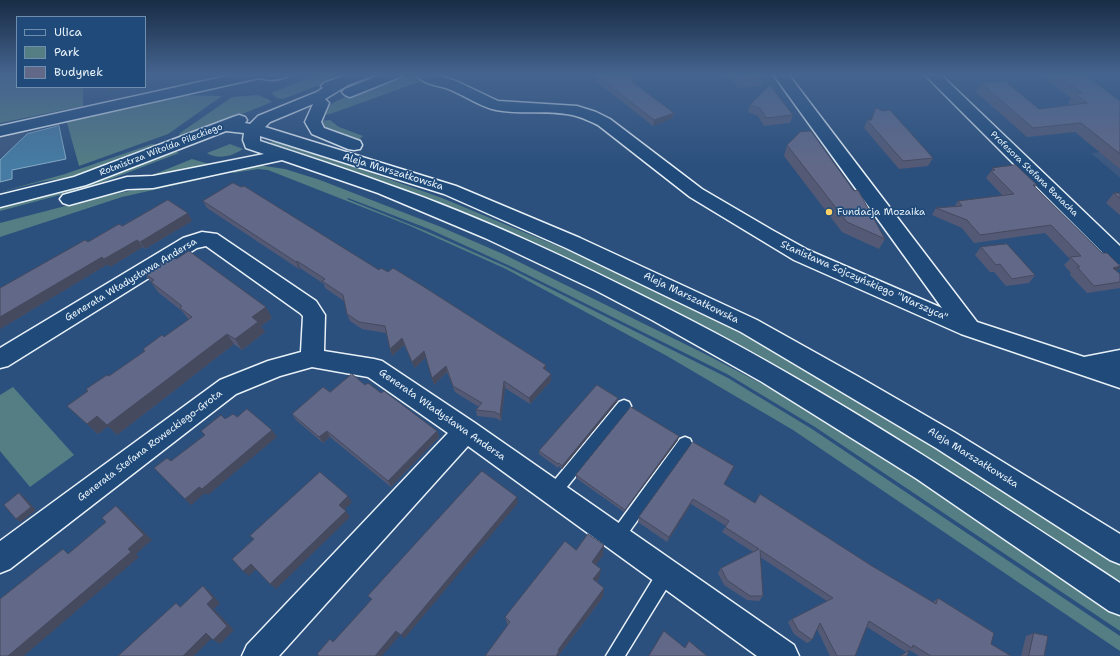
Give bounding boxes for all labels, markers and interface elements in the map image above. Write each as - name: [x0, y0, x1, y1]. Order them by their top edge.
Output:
- legend: [16, 16, 146, 88]
- text: Ulica: [54, 24, 82, 40]
- text: Park: [54, 44, 80, 60]
- text: Budynek: [54, 64, 103, 80]
- street label: Rotmistrza Witolda Pileckiego: [98, 121, 224, 179]
- street label: Profesora Stefana Banacha: [988, 129, 1080, 219]
- street label: Aleja Marszałkowska: [341, 151, 445, 193]
- place label: Fundacja Mozaika: [837, 206, 925, 218]
- marker: Fundacja Mozaika: [824, 207, 834, 217]
- street label: Generała Władysława Andersa: [63, 236, 199, 324]
- street label: Stanisława Sojczyńskiego "Warszyca": [778, 238, 950, 324]
- street label: Aleja Marszałkowska: [641, 270, 741, 326]
- street label: Generała Władysława Andersa: [376, 367, 508, 463]
- street label: Generała Stefana Roweckiego-Grota: [75, 388, 225, 504]
- street label: Aleja Marszałkowska: [926, 425, 1020, 491]

